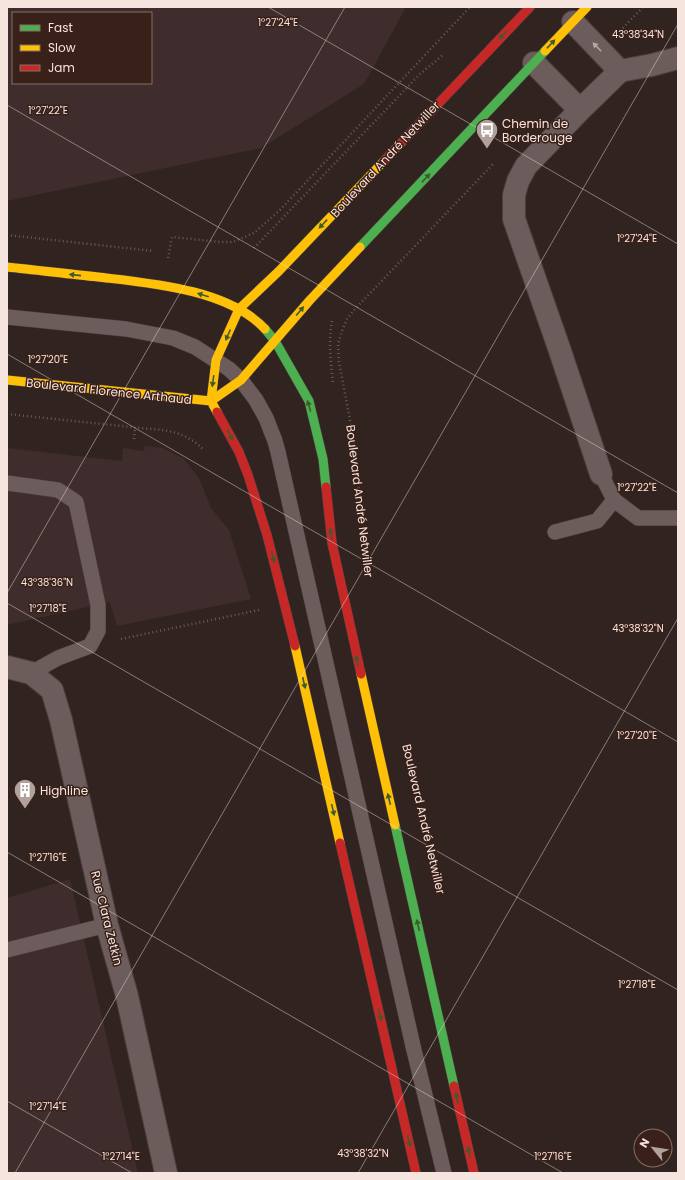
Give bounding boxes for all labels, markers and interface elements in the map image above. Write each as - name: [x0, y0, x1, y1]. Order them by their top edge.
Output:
- legend: [12, 12, 152, 84]
- text: 1°27'24"E: [258, 15, 298, 30]
- text: Fast: [48, 19, 73, 36]
- text: 43°38'34"N: [612, 27, 664, 42]
- one-way arrow: [498, 30, 508, 40]
- text: Slow: [48, 39, 76, 56]
- one-way arrow: [547, 39, 556, 50]
- one-way arrow: [592, 42, 601, 52]
- text: Jam: [48, 59, 75, 76]
- street label: Boulevard André Netwiller: [326, 97, 444, 221]
- text: 1°27'22"E: [28, 103, 68, 118]
- place label: Chemin de Borderouge: [502, 115, 572, 146]
- bus stop icon: Chemin de Borderouge: [474, 117, 500, 150]
- one-way arrow: [421, 173, 430, 183]
- one-way arrow: [318, 219, 328, 229]
- text: 1°27'24"E: [617, 231, 657, 246]
- one-way arrow: [69, 271, 81, 278]
- one-way arrow: [196, 292, 208, 298]
- one-way arrow: [296, 306, 305, 316]
- one-way arrow: [224, 329, 230, 341]
- text: 1°27'20"E: [28, 352, 68, 367]
- street label: Boulevard Florence Arthaud: [25, 374, 193, 408]
- one-way arrow: [210, 375, 216, 387]
- one-way arrow: [306, 399, 312, 411]
- street label: Boulevard André Netwiller: [342, 424, 378, 579]
- one-way arrow: [227, 429, 233, 441]
- text: 1°27'22"E: [617, 480, 657, 495]
- one-way arrow: [328, 528, 334, 540]
- one-way arrow: [270, 551, 276, 563]
- text: 43°38'36"N: [21, 575, 73, 590]
- text: 1°27'18"E: [29, 601, 67, 616]
- text: 43°38'32"N: [612, 621, 664, 636]
- one-way arrow: [354, 655, 360, 667]
- one-way arrow: [301, 677, 307, 690]
- text: 1°27'20"E: [617, 728, 657, 743]
- street label: Boulevard André Netwiller: [398, 742, 450, 896]
- building icon: Highline: [12, 777, 38, 810]
- place label: Highline: [40, 782, 88, 799]
- one-way arrow: [385, 793, 391, 805]
- one-way arrow: [330, 804, 336, 816]
- text: 1°27'16"E: [29, 850, 67, 865]
- street label: Rue Clara Zetkin: [87, 869, 127, 967]
- one-way arrow: [415, 919, 421, 932]
- text: 1°27'18"E: [618, 977, 656, 992]
- one-way arrow: [377, 1009, 383, 1021]
- one-way arrow: [454, 1092, 460, 1104]
- text: 1°27'14"E: [29, 1099, 67, 1114]
- north arrow: [633, 1128, 673, 1168]
- one-way arrow: [406, 1135, 412, 1147]
- text: N: [635, 1135, 653, 1151]
- text: 43°38'32"N: [337, 1146, 389, 1161]
- one-way arrow: [466, 1146, 472, 1158]
- text: 1°27'14"E: [102, 1149, 140, 1164]
- text: 1°27'16"E: [534, 1149, 572, 1164]

